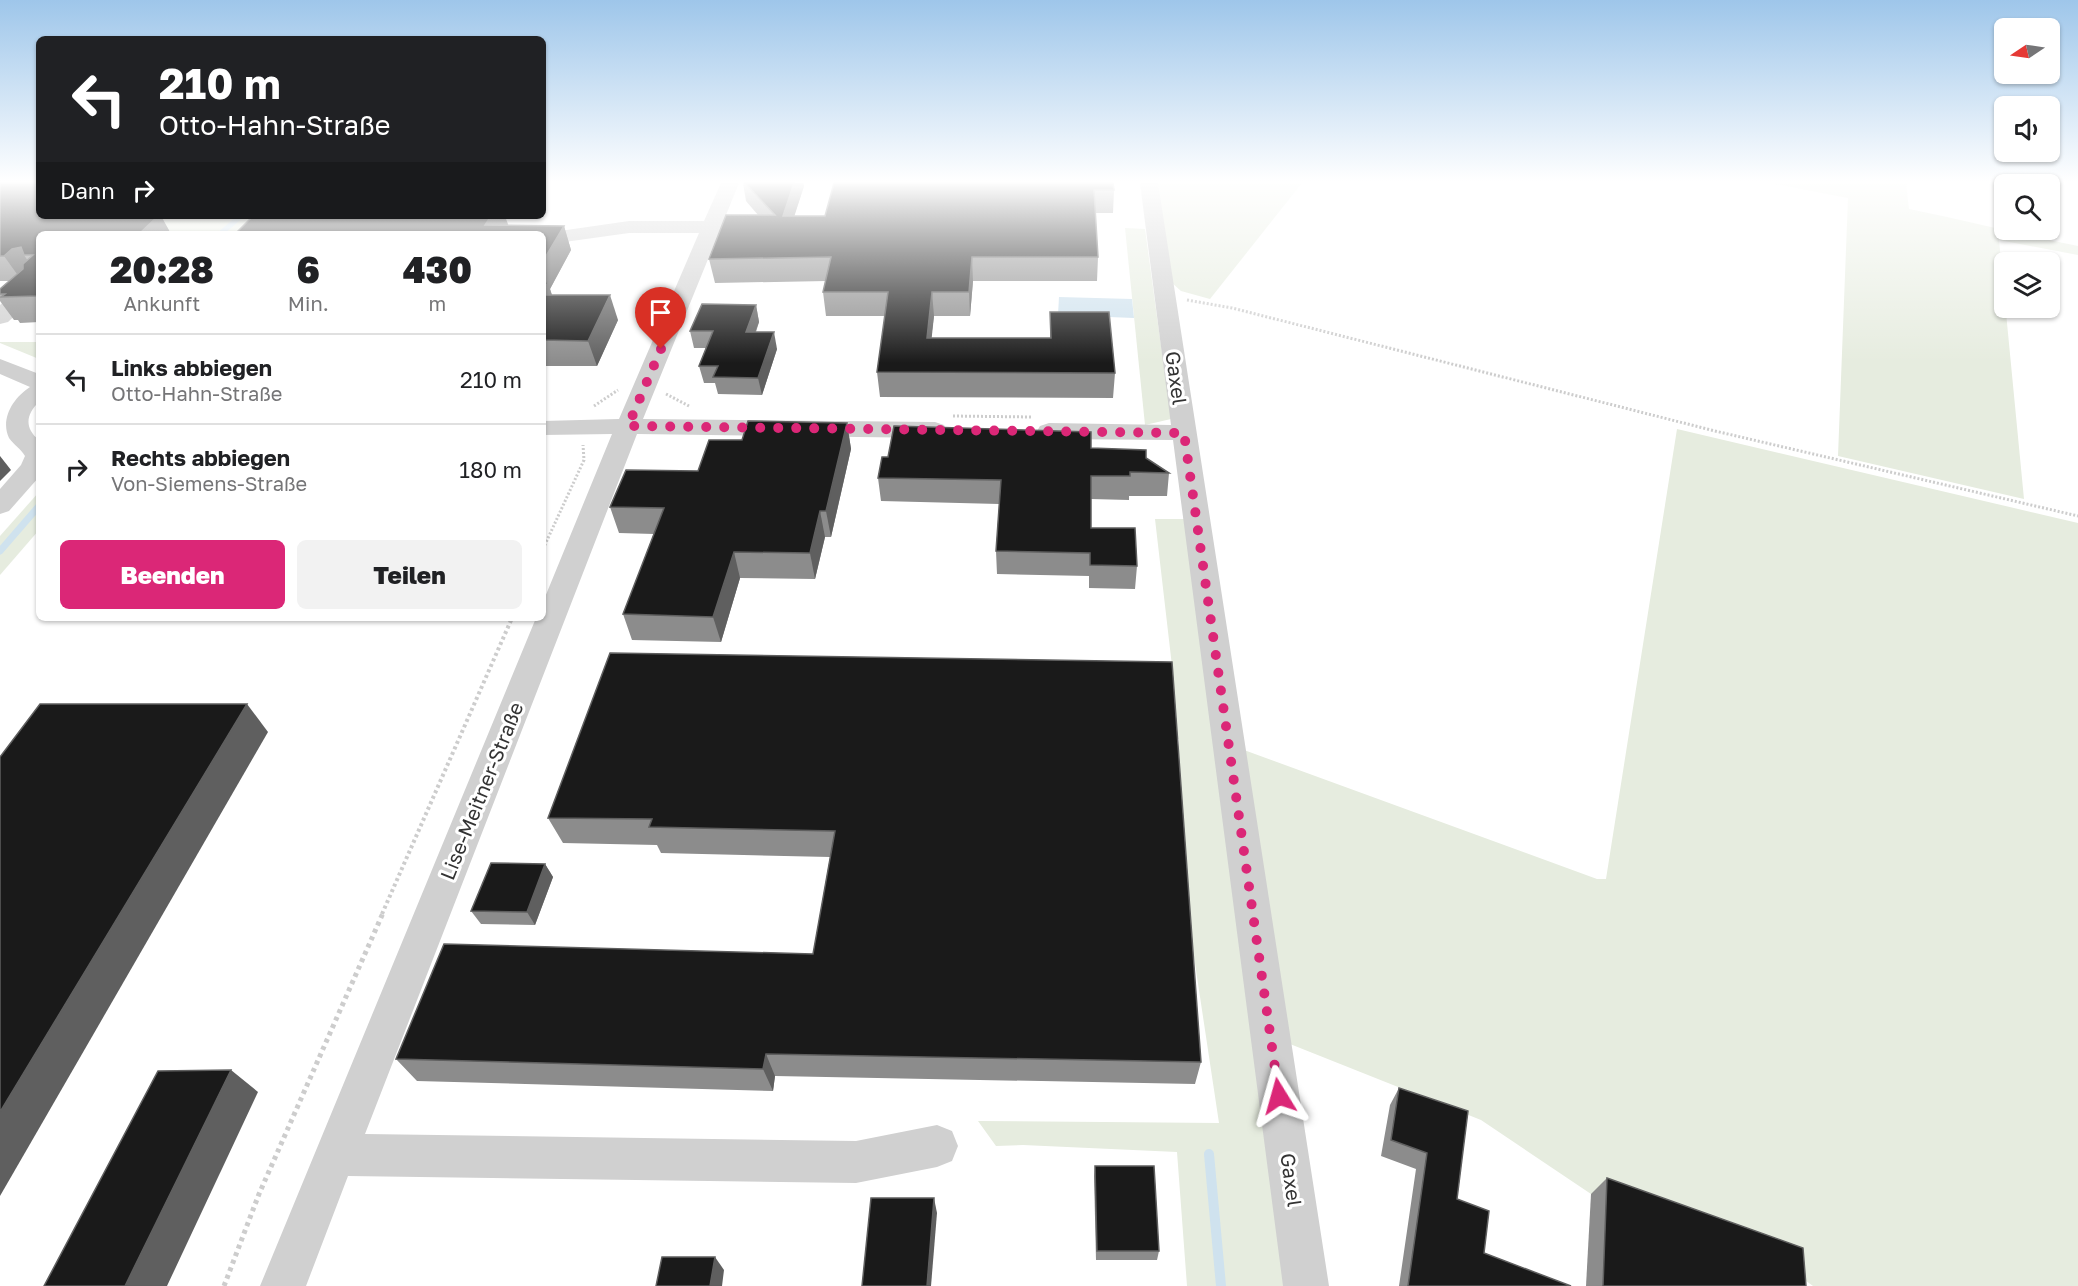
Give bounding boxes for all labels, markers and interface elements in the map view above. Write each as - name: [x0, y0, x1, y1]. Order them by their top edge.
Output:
- north arrow: [1994, 18, 2060, 84]
- map controls: [1994, 18, 2060, 318]
- text: 210 m: [159, 58, 281, 108]
- icon: left: [60, 60, 138, 138]
- button: sound: [1994, 96, 2060, 162]
- text: Otto-Hahn-Straße: [159, 109, 390, 141]
- icon: right: [127, 174, 160, 207]
- button: search: [1994, 174, 2060, 240]
- text: Dann: [60, 177, 115, 204]
- text: 20:28: [110, 248, 214, 291]
- text: 6: [297, 248, 320, 291]
- text: 430: [403, 248, 472, 291]
- button: layers: [1994, 252, 2060, 318]
- pin: [635, 287, 686, 349]
- text: Ankunft: [123, 291, 200, 315]
- text: Min.: [288, 291, 329, 315]
- text: m: [429, 291, 446, 315]
- icon: arrive: [644, 296, 677, 329]
- street label: Gaxel: [1161, 349, 1193, 406]
- text: Links abbiegen: [111, 354, 272, 381]
- icon: left: [60, 363, 93, 396]
- text: 210 m: [460, 366, 522, 393]
- text: Otto-Hahn-Straße: [111, 381, 282, 405]
- text: Rechts abbiegen: [111, 444, 290, 471]
- icon: right: [60, 453, 93, 486]
- text: 180 m: [459, 456, 522, 483]
- text: Von-Siemens-Straße: [111, 471, 307, 495]
- button: Beenden: [60, 540, 285, 609]
- button: Teilen: [297, 540, 522, 609]
- street label: Lise-Meitner-Straße: [434, 698, 528, 883]
- position arrow: [1247, 1064, 1311, 1128]
- street label: Gaxel: [1276, 1151, 1308, 1208]

